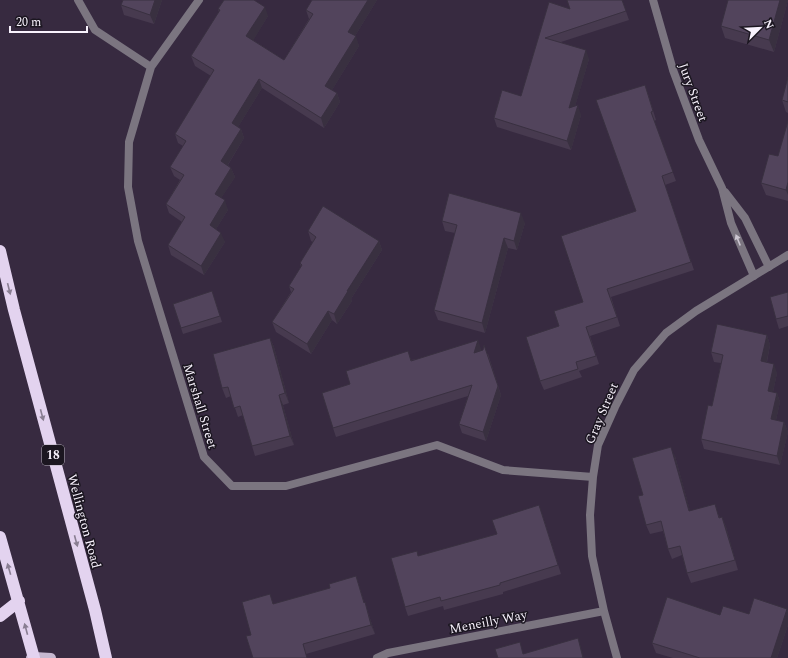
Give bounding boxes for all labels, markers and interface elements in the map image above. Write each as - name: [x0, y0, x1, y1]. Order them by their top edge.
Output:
- scale bar: [10, 8, 87, 34]
- north arrow: [740, 8, 780, 48]
- text: 20 m: [16, 13, 41, 32]
- text: N: [759, 17, 778, 32]
- street label: Jury Street: [673, 60, 713, 125]
- one-way arrow: [735, 234, 741, 246]
- one-way arrow: [7, 283, 13, 296]
- street label: Marshall Street: [178, 361, 223, 452]
- street label: Gray Street: [580, 379, 624, 447]
- one-way arrow: [40, 409, 46, 421]
- road number: 18: [42, 445, 64, 465]
- street label: Wellington Road: [62, 472, 106, 571]
- one-way arrow: [73, 535, 79, 547]
- one-way arrow: [6, 563, 12, 575]
- street label: Meneilly Way: [448, 604, 530, 639]
- one-way arrow: [23, 623, 29, 635]

